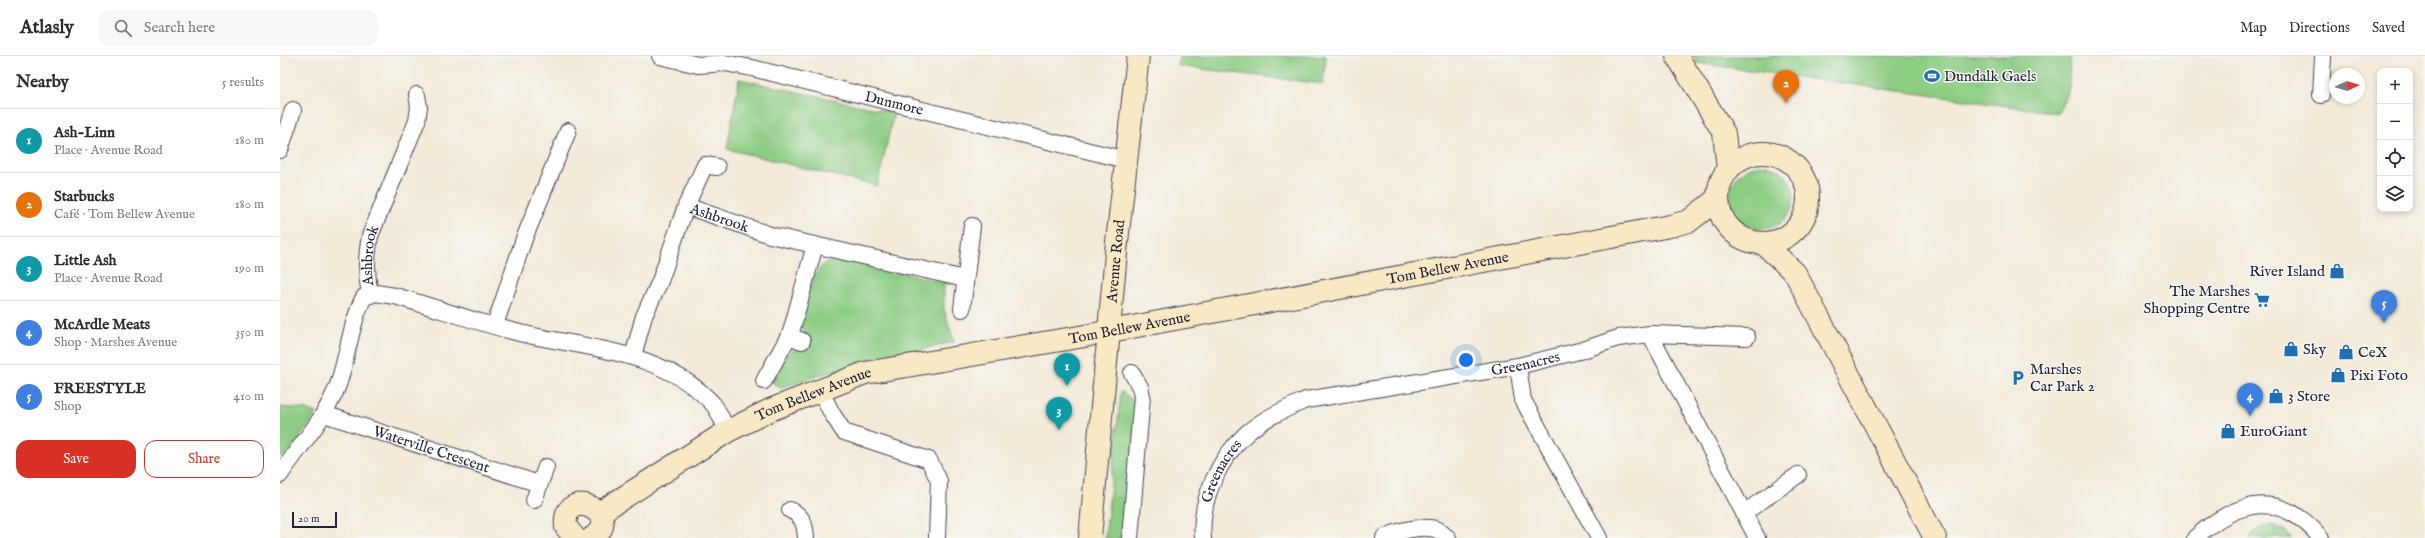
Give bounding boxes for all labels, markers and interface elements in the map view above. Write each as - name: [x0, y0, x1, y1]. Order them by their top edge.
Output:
- search box: [98, 10, 378, 46]
- text: Atlasly: [20, 16, 74, 40]
- icon: search: [112, 17, 134, 39]
- text: Search here: [144, 18, 215, 37]
- text: Map: [2240, 19, 2267, 37]
- text: Directions: [2289, 19, 2350, 37]
- text: Saved: [2372, 19, 2405, 37]
- sports icon: Dundalk Gaels: [1923, 67, 1941, 85]
- place label: Dundalk Gaels: [1944, 67, 2036, 86]
- north arrow: [2329, 68, 2365, 104]
- map controls: [2377, 68, 2413, 212]
- button: +: [2377, 68, 2413, 104]
- pin: 2: [1773, 70, 1799, 103]
- text: Nearby: [16, 72, 69, 93]
- text: 5 results: [222, 74, 264, 91]
- street label: Dunmore: [863, 87, 926, 119]
- button: −: [2377, 104, 2413, 140]
- text: Ash-Linn: [54, 123, 115, 142]
- text: 1: [27, 132, 31, 149]
- text: 180 m: [235, 132, 264, 149]
- button: locate: [2377, 140, 2413, 176]
- text: Place · Avenue Road: [54, 142, 163, 159]
- button: layers: [2377, 176, 2413, 212]
- text: Starbucks: [54, 187, 114, 206]
- text: 2: [26, 196, 32, 213]
- text: 180 m: [235, 196, 264, 213]
- street label: Ashbrook: [687, 198, 753, 237]
- text: Café · Tom Bellew Avenue: [54, 206, 195, 223]
- street label: Avenue Road: [1102, 218, 1129, 304]
- street label: Ashbrook: [357, 221, 383, 288]
- street label: Tom Bellew Avenue: [1385, 247, 1510, 288]
- text: Little Ash: [54, 251, 117, 270]
- text: 3: [27, 260, 31, 277]
- text: 190 m: [234, 260, 264, 277]
- place label: River Island: [2249, 262, 2326, 281]
- shop icon: River Island: [2328, 262, 2346, 280]
- text: Place · Avenue Road: [54, 270, 163, 287]
- place label: The Marshes Shopping Centre: [2144, 282, 2250, 318]
- pin: 5: [2371, 290, 2397, 323]
- supermarket icon: The Marshes Shopping Centre: [2253, 291, 2271, 309]
- street label: Tom Bellew Avenue: [1067, 307, 1192, 348]
- text: McArdle Meats: [54, 315, 150, 334]
- text: 4: [26, 324, 32, 341]
- text: 350 m: [235, 324, 264, 341]
- text: Shop · Marshes Avenue: [54, 334, 177, 351]
- shop icon: Sky: [2282, 340, 2300, 358]
- place label: Sky: [2303, 340, 2327, 359]
- shop icon: CeX: [2337, 343, 2355, 361]
- place label: CeX: [2358, 343, 2388, 362]
- street label: Greenacres: [1490, 347, 1562, 380]
- your location: [1456, 350, 1476, 370]
- pin: 1: [1054, 353, 1080, 386]
- place label: Marshes Car Park 2: [2030, 360, 2095, 396]
- street label: Tom Bellew Avenue: [752, 363, 873, 425]
- shop icon: Pixi Foto: [2329, 366, 2347, 384]
- place label: Pixi Foto: [2350, 366, 2408, 385]
- parking icon: Marshes Car Park 2: [2009, 369, 2027, 387]
- text: FREESTYLE: [54, 379, 146, 398]
- pin: 4: [2237, 383, 2263, 416]
- shop icon: 3 Store: [2267, 387, 2285, 405]
- place label: 3 Store: [2288, 387, 2330, 406]
- text: 5: [27, 388, 31, 405]
- text: 410 m: [234, 388, 264, 405]
- pin: 3: [1046, 397, 1072, 430]
- text: Shop: [54, 398, 82, 415]
- street label: Waterville Crescent: [371, 421, 492, 477]
- shop icon: EuroGiant: [2219, 422, 2237, 440]
- place label: EuroGiant: [2240, 422, 2307, 441]
- street label: Greenacres: [1197, 435, 1246, 505]
- button: Save: [16, 440, 136, 478]
- button: Share: [144, 440, 264, 478]
- scale bar: [292, 510, 337, 529]
- text: 20 m: [298, 512, 319, 526]

